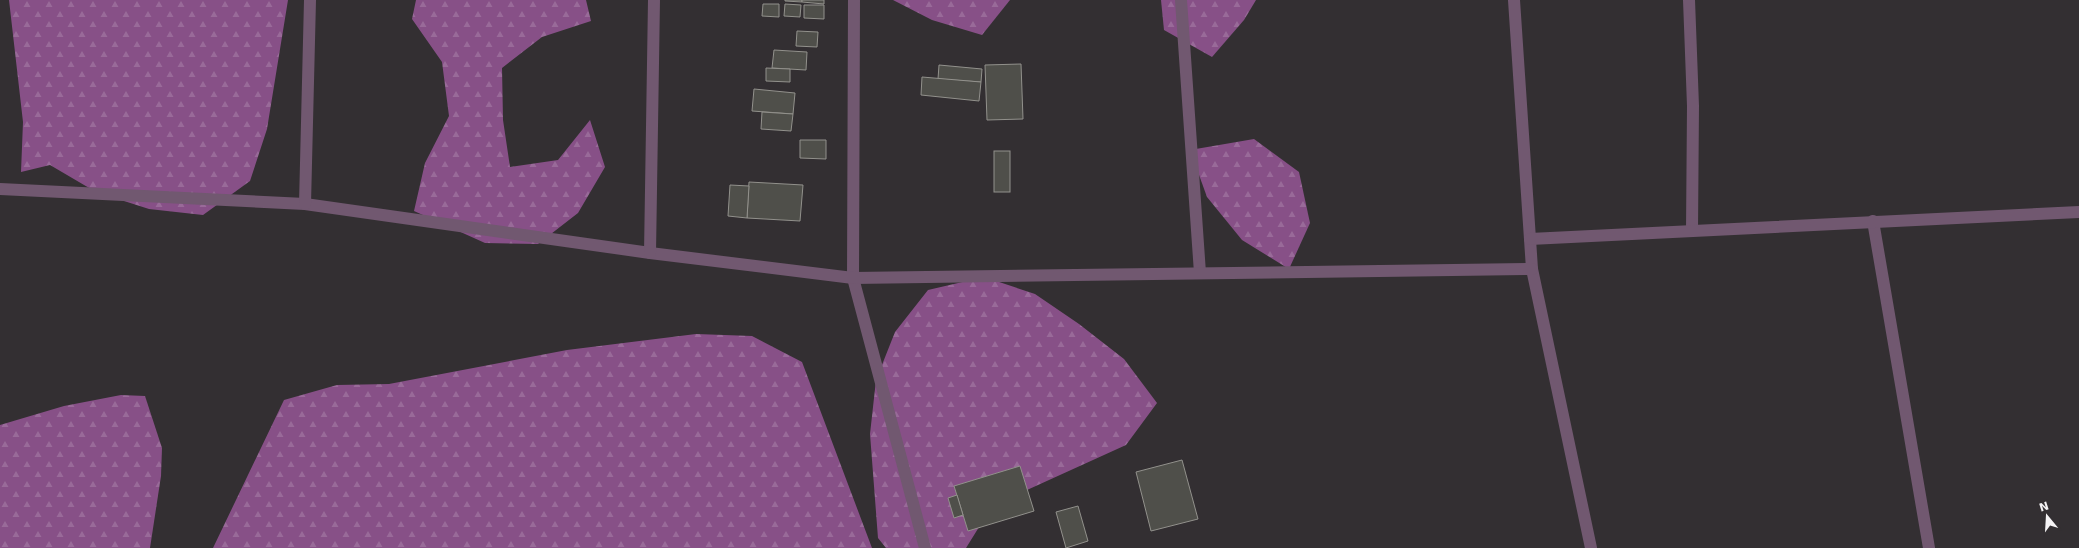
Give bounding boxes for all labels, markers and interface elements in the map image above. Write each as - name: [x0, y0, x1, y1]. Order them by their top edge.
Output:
- north arrow: [2027, 496, 2067, 536]
- text: N: [2038, 499, 2050, 515]

